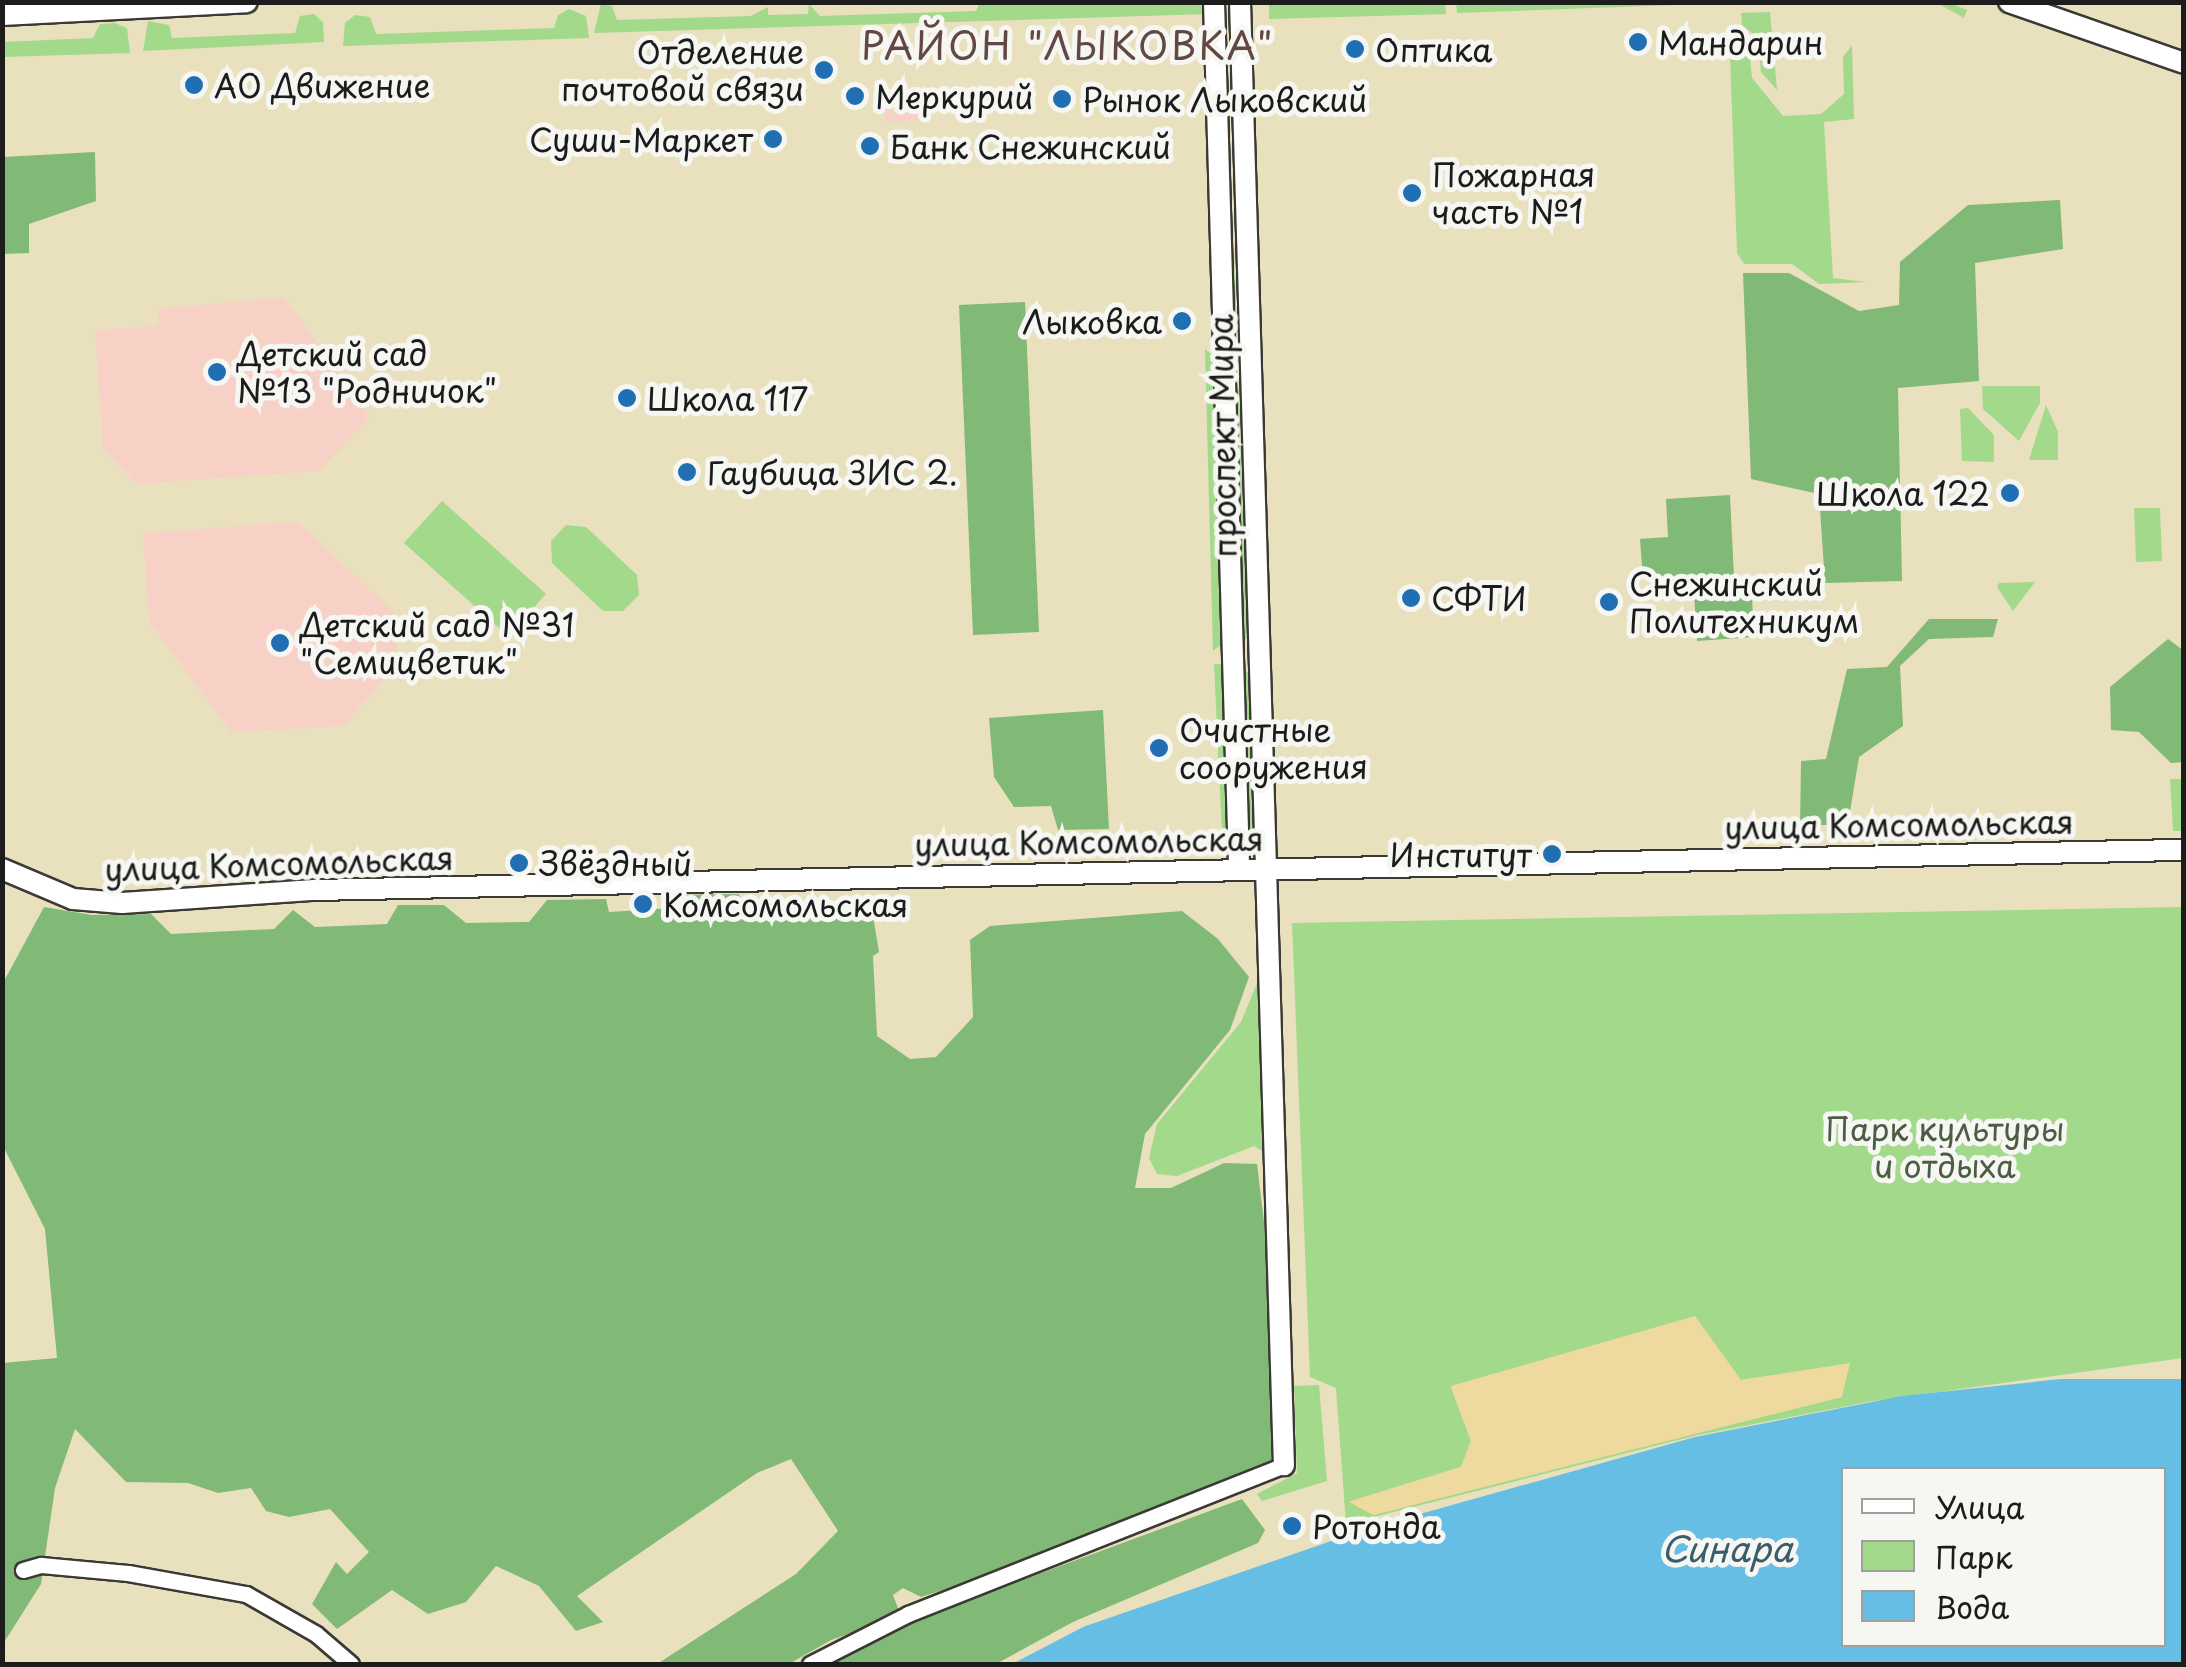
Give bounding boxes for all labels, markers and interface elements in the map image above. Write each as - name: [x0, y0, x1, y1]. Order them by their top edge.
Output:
- district label: РАЙОН "ЛЫКОВКА": [860, 22, 1276, 68]
- place label: Мандарин: [1658, 23, 1823, 61]
- place label: Оптика: [1375, 30, 1492, 68]
- marker: Мандарин: [1627, 31, 1649, 53]
- place label: Отделение почтовой связи: [562, 33, 804, 108]
- marker: Оптика: [1344, 38, 1366, 60]
- marker: Отделение почтовой связи: [813, 59, 835, 81]
- place label: АО Движение: [214, 66, 433, 104]
- marker: АО Движение: [183, 74, 205, 96]
- place label: Меркурий: [875, 77, 1033, 115]
- place label: Рынок Лыковский: [1082, 80, 1367, 118]
- marker: Меркурий: [844, 85, 866, 107]
- marker: Рынок Лыковский: [1051, 88, 1073, 110]
- place label: Суши-Маркет: [529, 120, 753, 158]
- place label: Банк Снежинский: [890, 127, 1173, 165]
- marker: Суши-Маркет: [762, 128, 784, 150]
- marker: Банк Снежинский: [859, 135, 881, 157]
- place label: Пожарная часть №1: [1432, 156, 1595, 231]
- marker: Пожарная часть №1: [1401, 182, 1423, 204]
- place label: Лыковка: [1022, 302, 1162, 340]
- marker: Лыковка: [1171, 310, 1193, 332]
- street label: проспект Мира: [1201, 313, 1243, 559]
- place label: Детский сад №13 "Родничок": [237, 335, 498, 410]
- marker: Детский сад №13 "Родничок": [206, 361, 228, 383]
- place label: Школа 117: [647, 379, 810, 417]
- marker: Школа 117: [616, 387, 638, 409]
- place label: Гаубица ЗИС 2.: [707, 453, 960, 491]
- marker: Гаубица ЗИС 2.: [676, 461, 698, 483]
- place label: Школа 122: [1815, 474, 1990, 512]
- marker: Школа 122: [1999, 482, 2021, 504]
- place label: Снежинский Политехникум: [1629, 565, 1859, 640]
- place label: СФТИ: [1431, 579, 1527, 617]
- marker: СФТИ: [1400, 587, 1422, 609]
- marker: Снежинский Политехникум: [1598, 591, 1620, 613]
- place label: Детский сад №31 "Семицветик": [300, 606, 577, 681]
- marker: Детский сад №31 "Семицветик": [269, 632, 291, 654]
- place label: Очистные сооружения: [1179, 711, 1368, 786]
- marker: Очистные сооружения: [1148, 737, 1170, 759]
- street label: улица Комсомольская: [1723, 802, 2075, 846]
- street label: улица Комсомольская: [913, 819, 1265, 863]
- place label: Институт: [1390, 835, 1532, 873]
- street label: улица Комсомольская: [103, 838, 455, 888]
- marker: Институт: [1541, 843, 1563, 865]
- place label: Звёздный: [539, 844, 692, 882]
- marker: Звёздный: [508, 852, 530, 874]
- place label: Комсомольская: [663, 885, 908, 923]
- marker: Комсомольская: [632, 893, 654, 915]
- park label: Парк культуры и отдыха: [1825, 1110, 2065, 1185]
- legend: [1841, 1467, 2166, 1647]
- text: Улица: [1935, 1484, 2024, 1529]
- place label: Ротонда: [1312, 1507, 1441, 1545]
- marker: Ротонда: [1281, 1515, 1303, 1537]
- water label: Синара: [1661, 1527, 1793, 1569]
- text: Парк: [1935, 1534, 2012, 1579]
- text: Вода: [1935, 1584, 2009, 1629]

